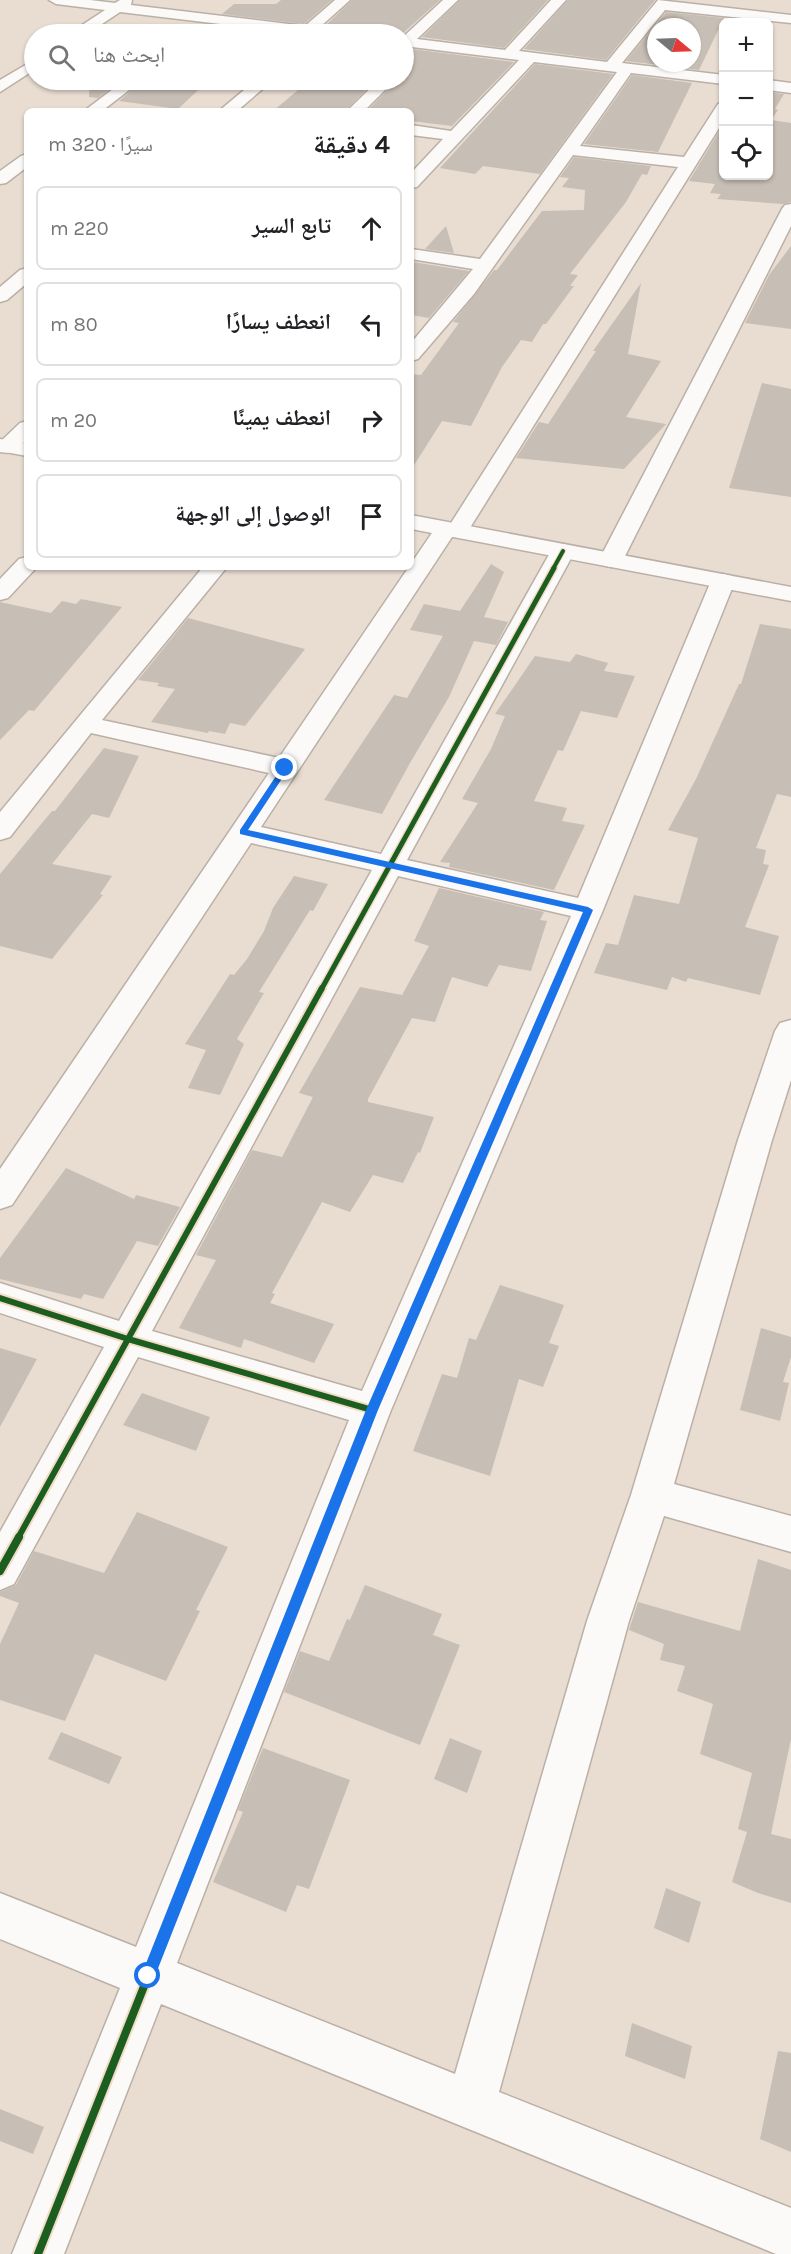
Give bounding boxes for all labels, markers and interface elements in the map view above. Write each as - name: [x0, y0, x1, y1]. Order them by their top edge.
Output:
- north arrow: [647, 18, 701, 72]
- map controls: [719, 18, 773, 180]
- button: +: [719, 18, 773, 72]
- search box: [24, 24, 414, 90]
- icon: search: [45, 41, 78, 74]
- text: ابحث هنا: [93, 42, 165, 68]
- button: −: [719, 72, 773, 126]
- button: locate: [719, 126, 773, 180]
- text: 4 دقيقة: [313, 129, 390, 160]
- text: سيرًا · 320 m: [48, 133, 153, 156]
- icon: ahead: [355, 212, 388, 245]
- text: تابع السير: [252, 213, 331, 239]
- text: 220 m: [50, 217, 109, 240]
- icon: left: [355, 308, 388, 341]
- text: انعطف يسارًا: [226, 309, 331, 335]
- text: 80 m: [50, 313, 98, 336]
- icon: right: [355, 404, 388, 437]
- text: انعطف يمينًا: [232, 405, 331, 431]
- text: 20 m: [50, 409, 97, 432]
- icon: arrive: [355, 500, 388, 533]
- text: الوصول إلى الوجهة: [175, 501, 331, 527]
- route end: [271, 754, 297, 780]
- route start: [134, 1962, 160, 1988]

